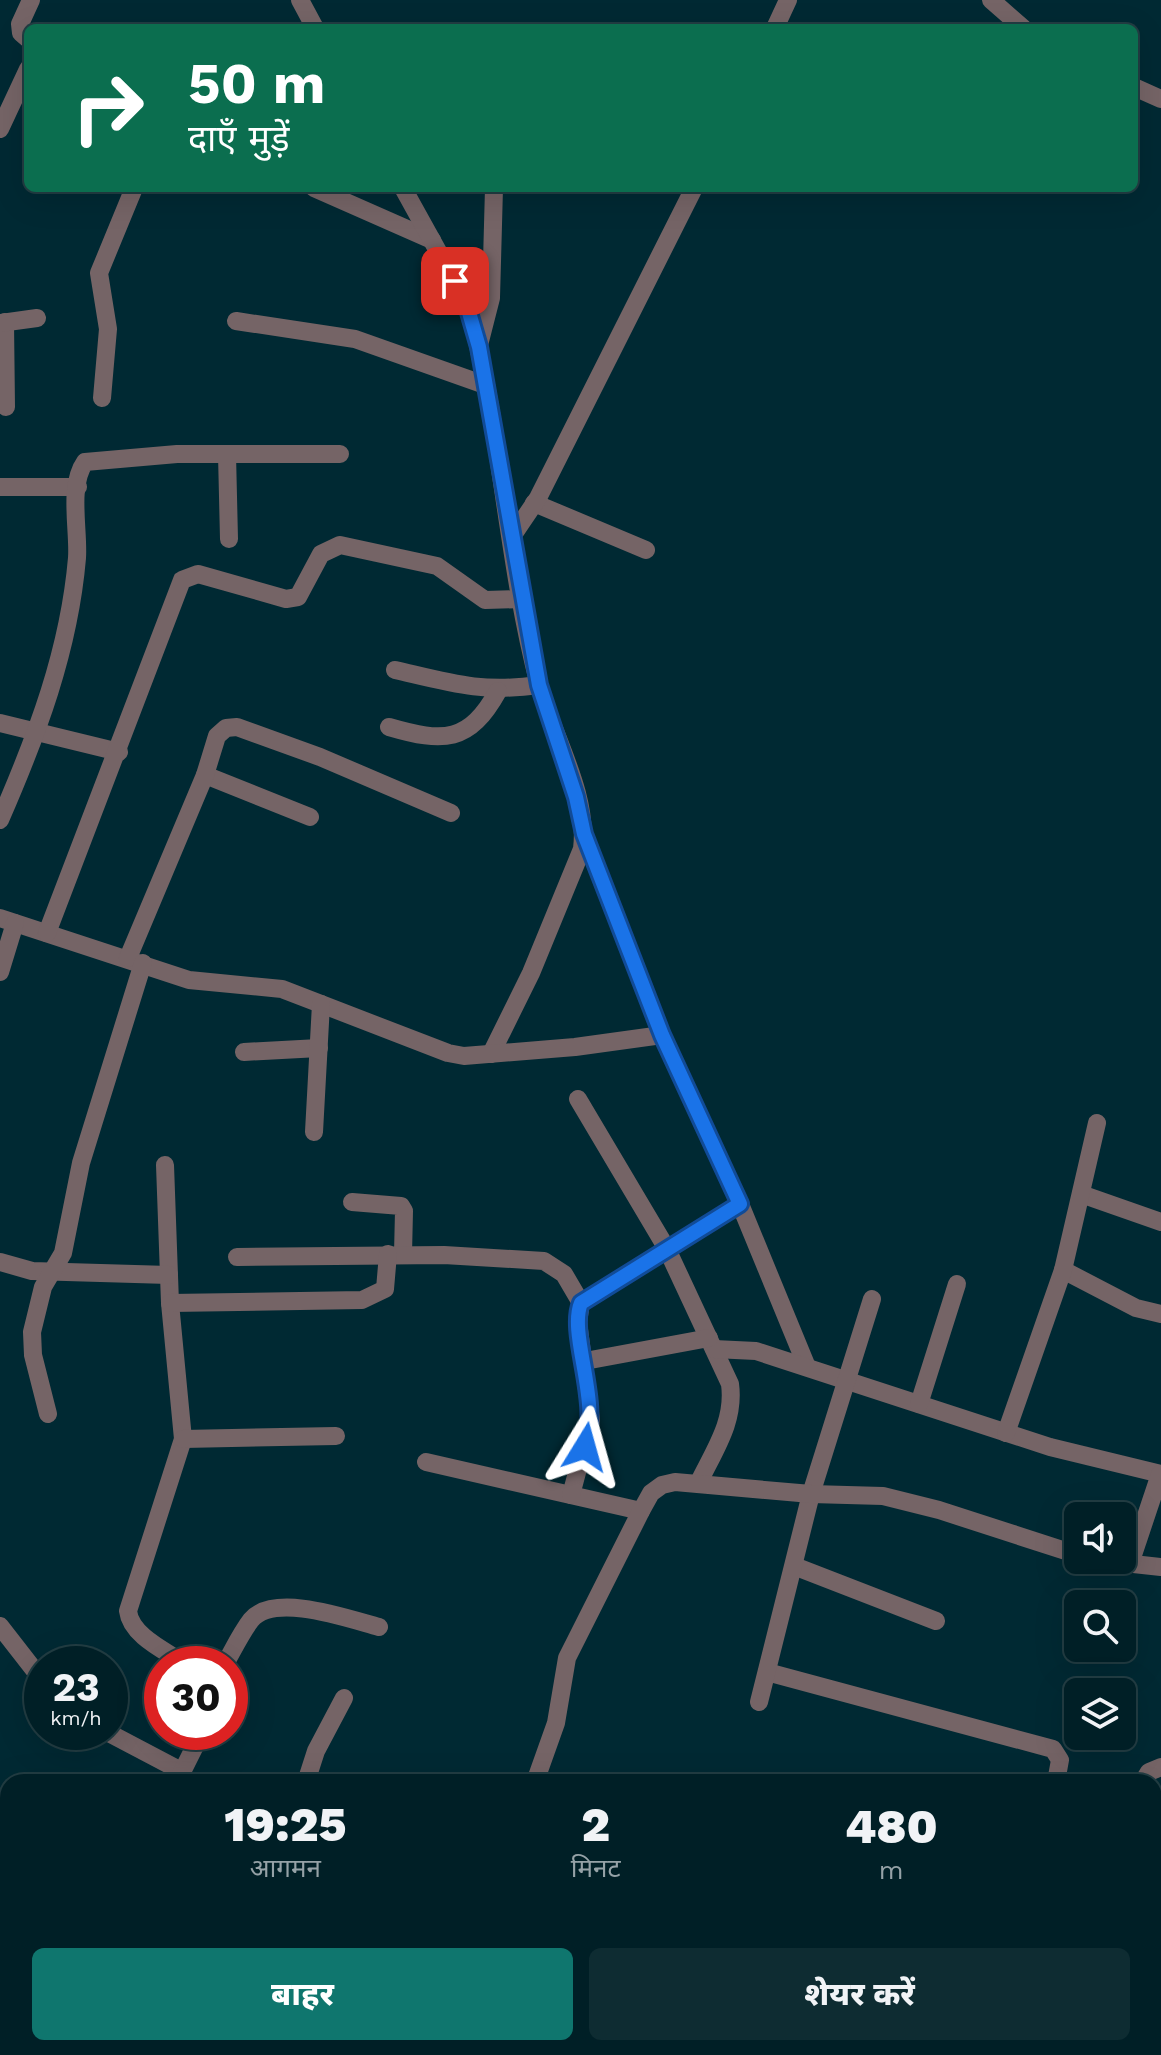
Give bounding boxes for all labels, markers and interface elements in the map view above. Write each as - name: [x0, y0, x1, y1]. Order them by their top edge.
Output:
- text: 50 m: [188, 51, 325, 117]
- icon: right: [56, 56, 160, 160]
- text: दाएँ मुड़ें: [188, 118, 289, 160]
- pin: [421, 247, 489, 315]
- icon: arrive: [433, 259, 477, 303]
- position arrow: [543, 1405, 627, 1489]
- map controls: [1064, 1502, 1136, 1750]
- button: sound: [1064, 1502, 1136, 1574]
- button: search: [1064, 1590, 1136, 1662]
- speed limit sign: 30: [144, 1646, 248, 1750]
- text: 23: [52, 1664, 100, 1711]
- button: layers: [1064, 1678, 1136, 1750]
- text: km/h: [50, 1706, 102, 1730]
- text: 19:25: [224, 1796, 347, 1853]
- text: 2: [581, 1796, 610, 1853]
- text: 480: [845, 1798, 938, 1855]
- text: आगमन: [250, 1853, 321, 1883]
- text: मिनट: [571, 1853, 621, 1883]
- text: m: [879, 1855, 904, 1885]
- button: बाहर: [32, 1948, 573, 2040]
- button: शेयर करें: [589, 1948, 1130, 2040]

